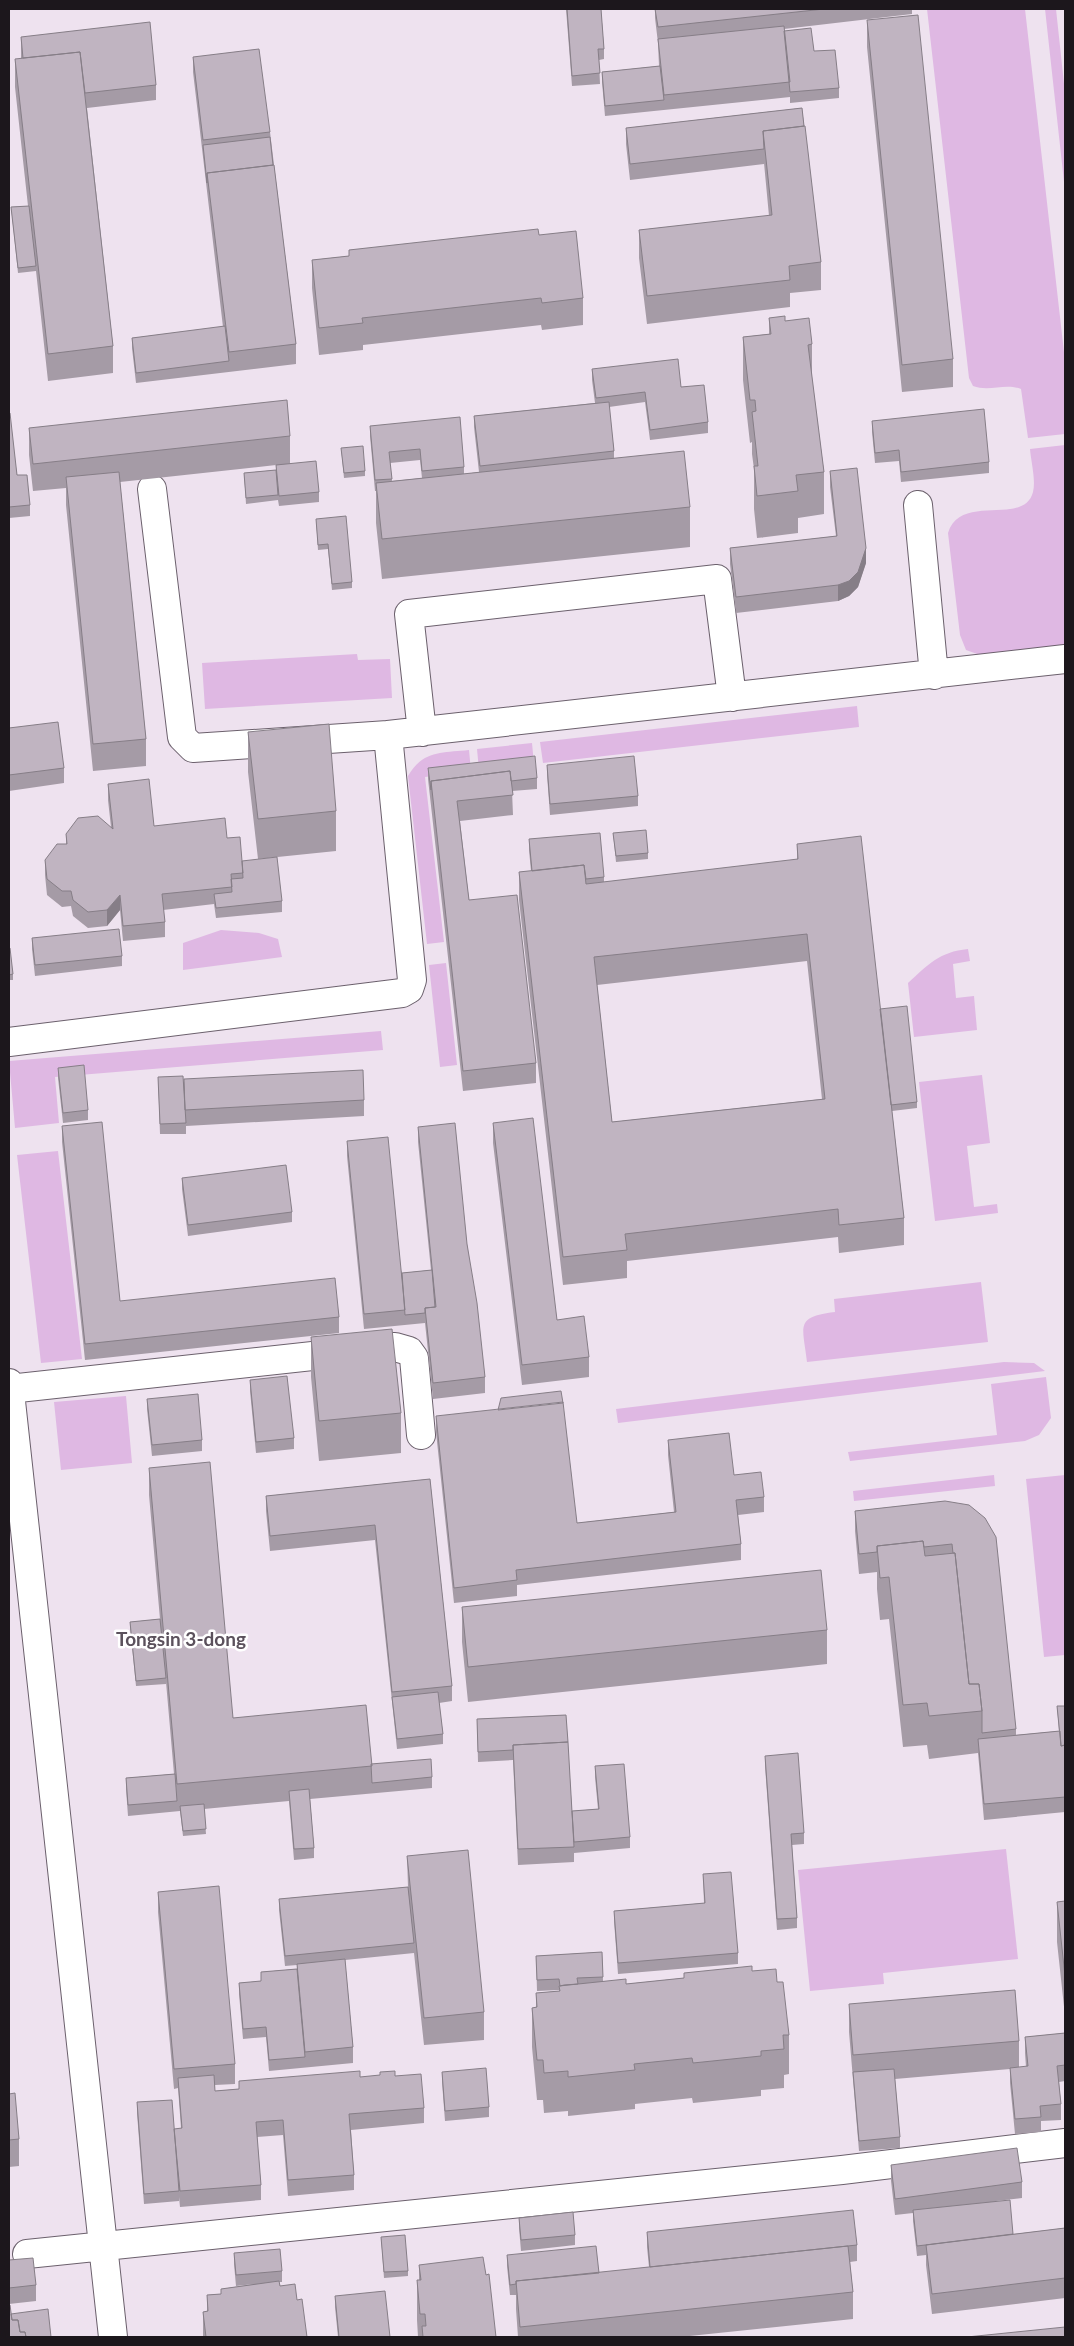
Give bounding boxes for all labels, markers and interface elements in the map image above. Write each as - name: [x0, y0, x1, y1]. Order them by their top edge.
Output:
- district label: Tongsin 3-dong: [116, 1627, 246, 1650]

